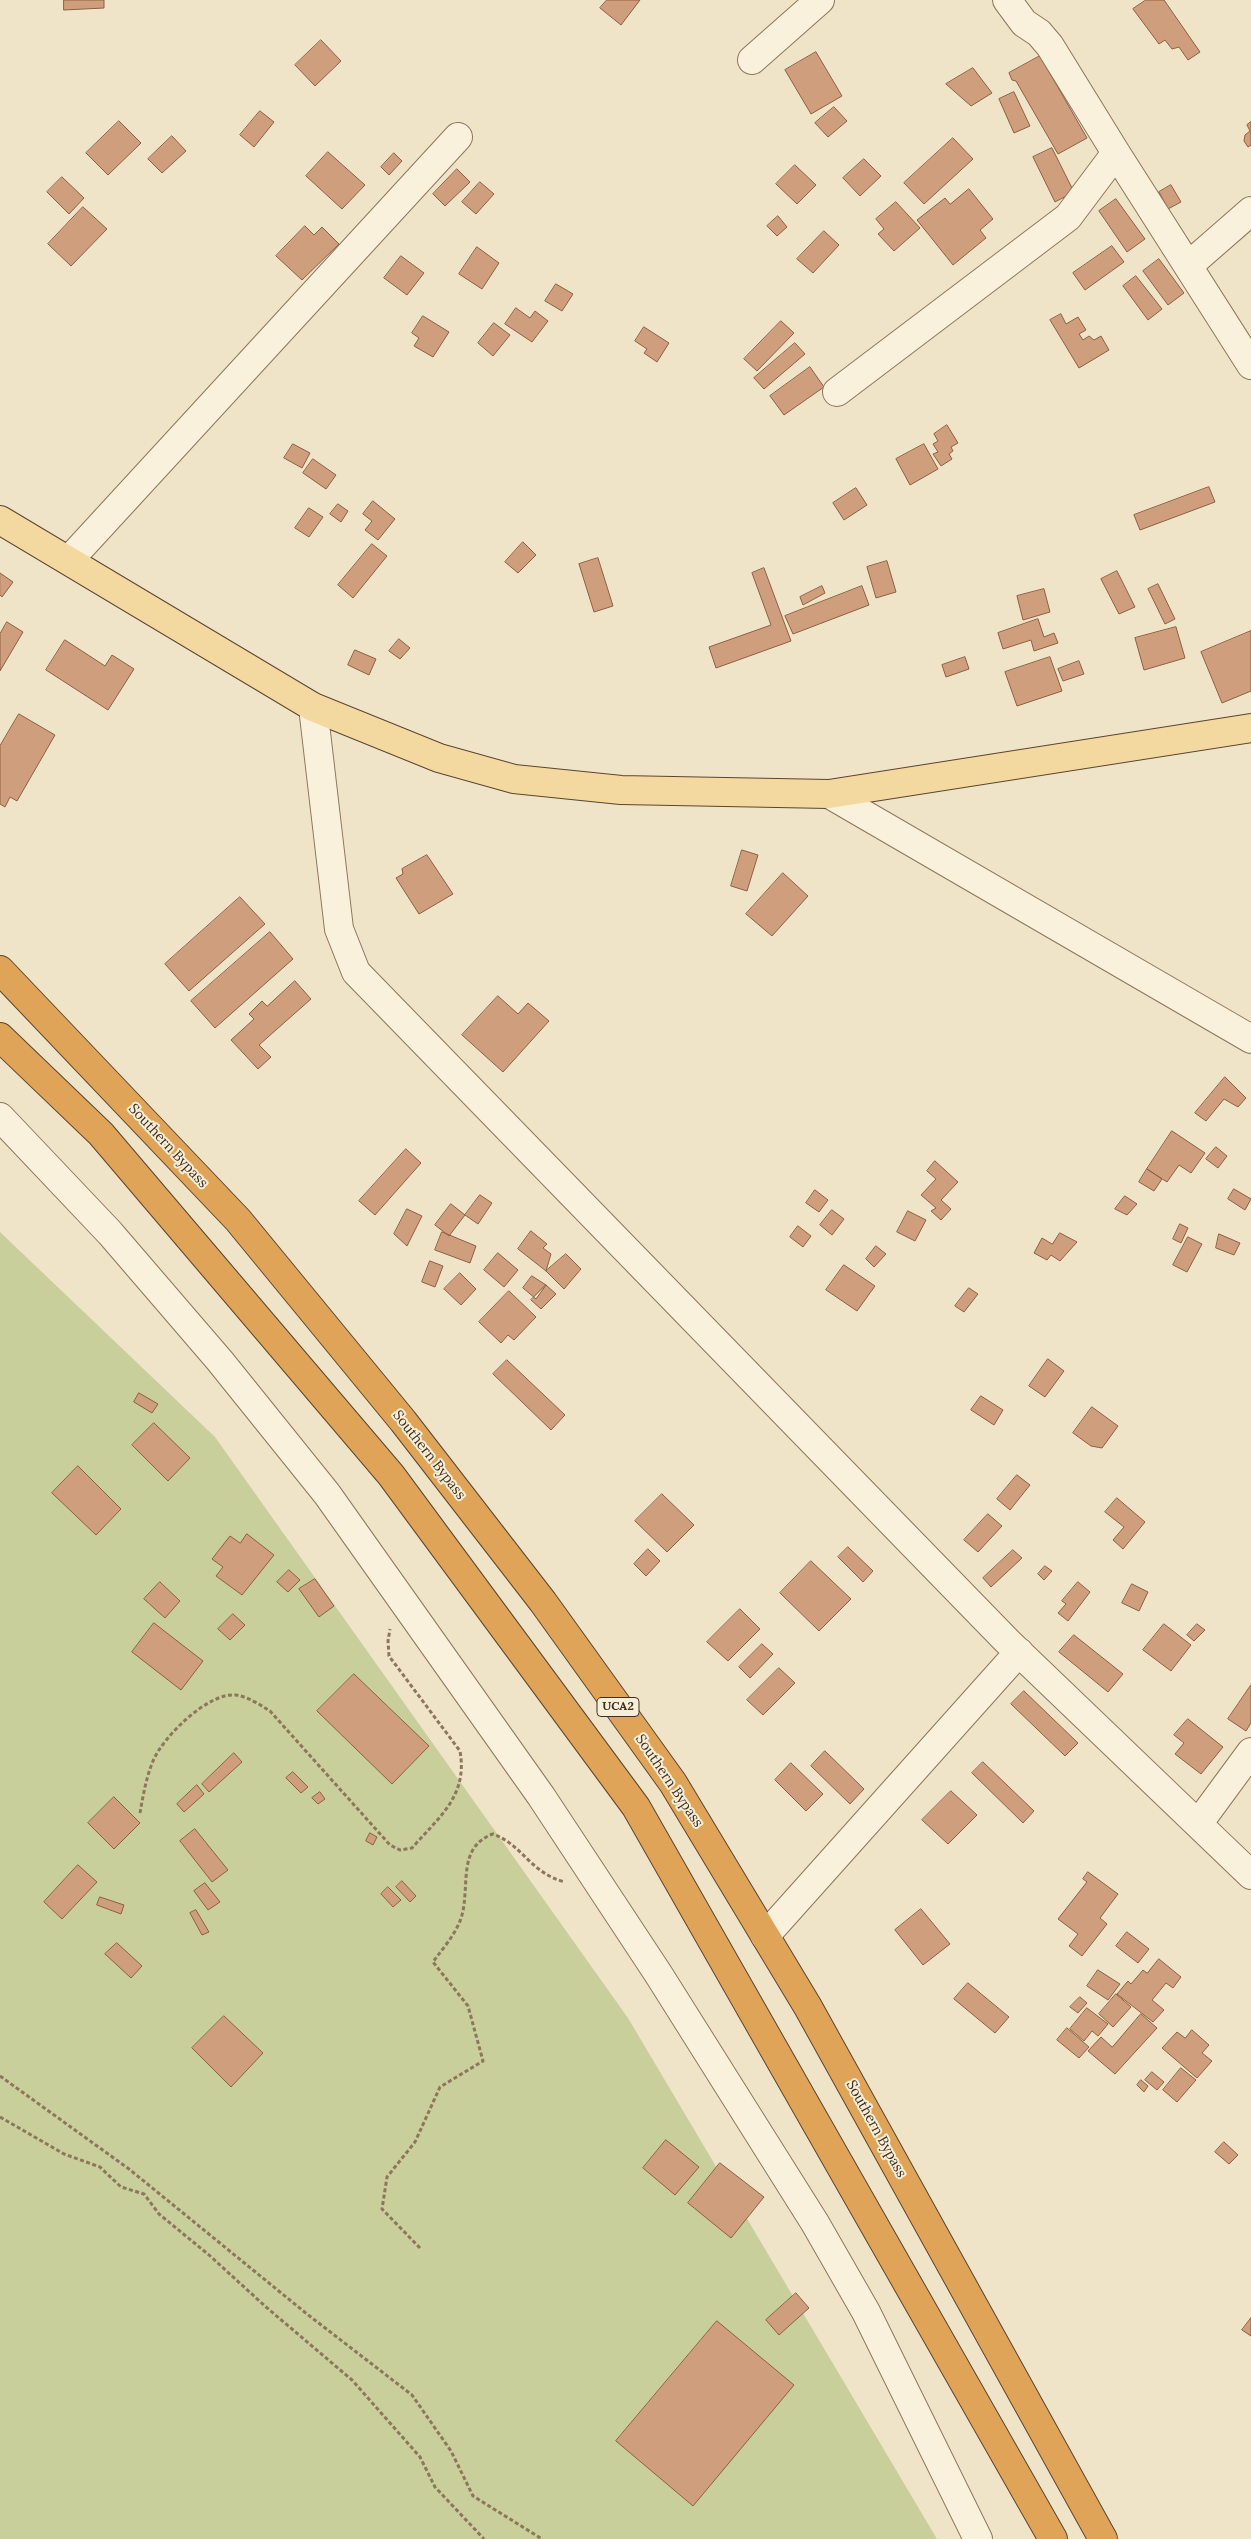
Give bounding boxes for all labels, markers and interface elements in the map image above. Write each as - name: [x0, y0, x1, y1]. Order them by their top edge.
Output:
- street label: Southern Bypass: [125, 1101, 211, 1191]
- street label: Southern Bypass: [389, 1407, 469, 1503]
- road number: UCA2: [597, 1698, 639, 1716]
- street label: Southern Bypass: [632, 1731, 706, 1831]
- street label: Southern Bypass: [842, 2077, 910, 2181]

